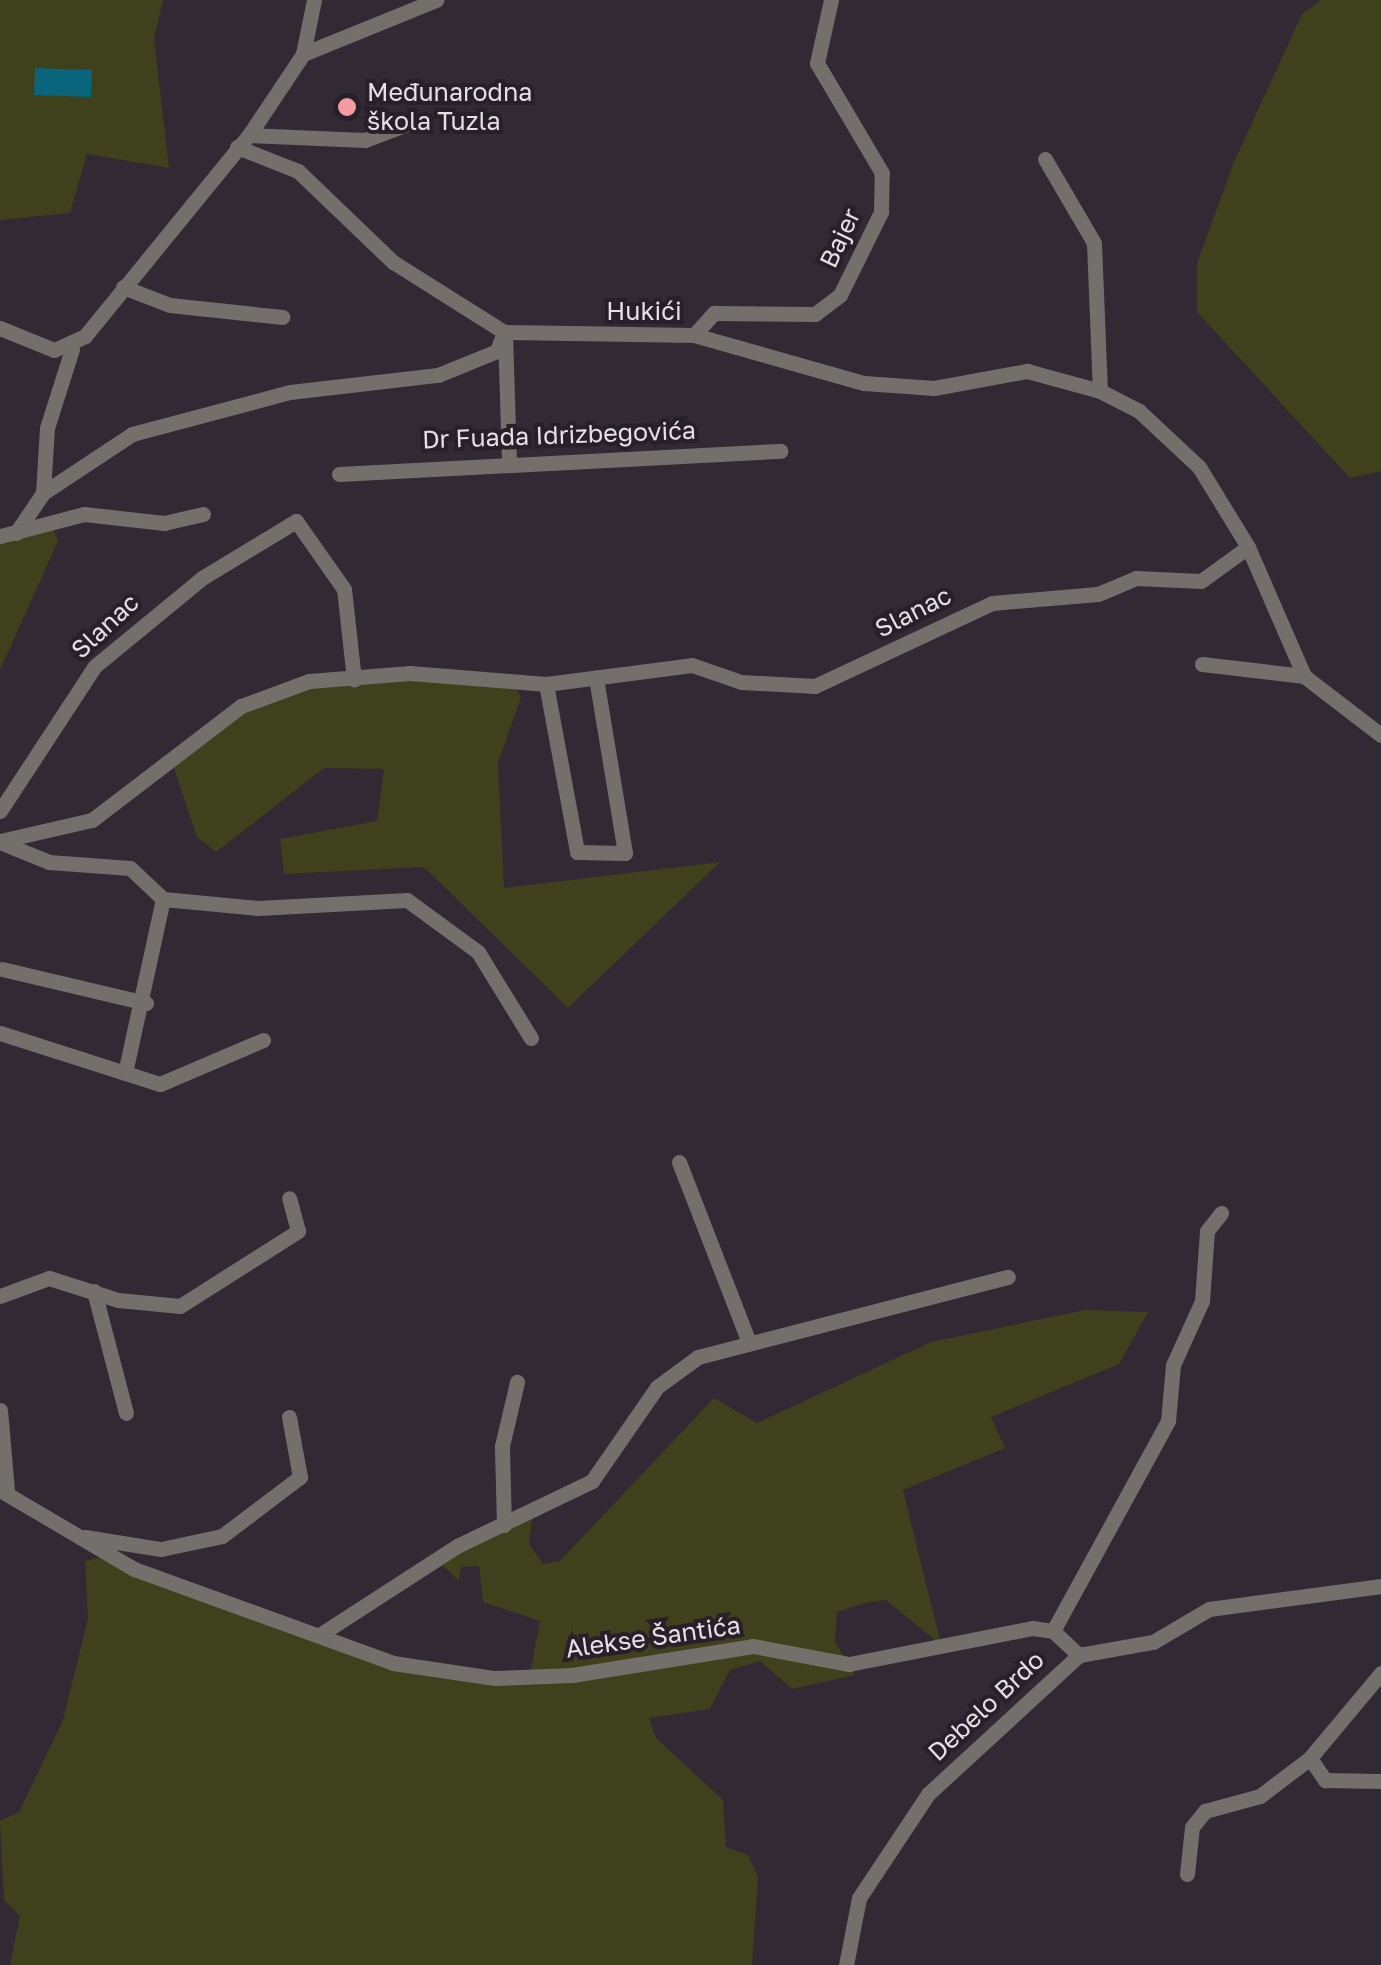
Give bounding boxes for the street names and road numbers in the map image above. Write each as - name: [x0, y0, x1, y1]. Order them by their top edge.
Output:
- street label: Bajer: [813, 204, 867, 272]
- street label: Hukići: [606, 296, 682, 326]
- street label: Dr Fuada Idrizbegovića: [422, 415, 696, 455]
- street label: Slanac: [870, 580, 956, 644]
- street label: Slanac: [65, 587, 145, 665]
- street label: Alekse Šantića: [564, 1610, 742, 1664]
- street label: Debelo Brdo: [922, 1645, 1050, 1767]

